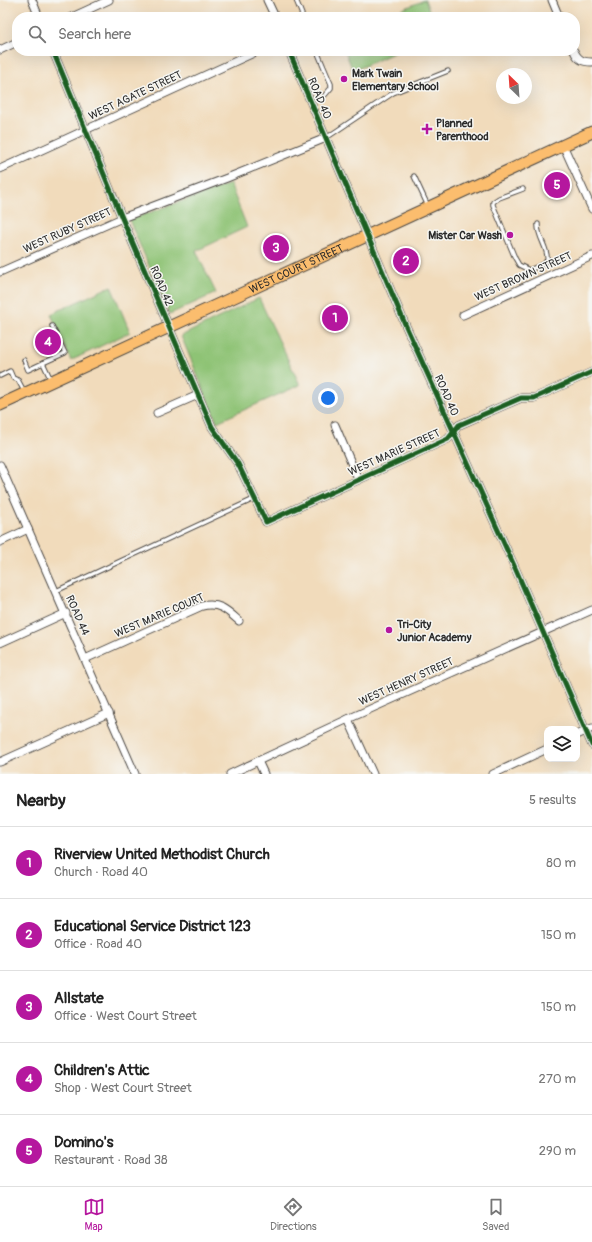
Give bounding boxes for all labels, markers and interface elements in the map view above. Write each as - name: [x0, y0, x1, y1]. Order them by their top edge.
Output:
- search box: [12, 12, 580, 56]
- icon: search: [26, 23, 48, 45]
- text: Search here: [58, 25, 131, 44]
- place label: Mark Twain Elementary School: [352, 67, 439, 93]
- street label: WEST AGATE STREET: [87, 68, 184, 123]
- north arrow: [496, 68, 532, 104]
- marker: Mark Twain Elementary School: [339, 74, 349, 84]
- street label: ROAD 40: [305, 76, 334, 121]
- place label: Planned Parenthood: [436, 117, 489, 143]
- marker: Planned Parenthood: [421, 123, 433, 135]
- pin: 5: [544, 170, 570, 200]
- street label: WEST RUBY STREET: [21, 205, 113, 256]
- place label: Mister Car Wash: [428, 229, 502, 242]
- marker: Mister Car Wash: [505, 230, 515, 240]
- pin: 3: [263, 233, 289, 263]
- street label: WEST COURT STREET: [247, 242, 345, 296]
- pin: 2: [393, 246, 419, 276]
- street label: WEST BROWN STREET: [472, 249, 574, 304]
- street label: ROAD 42: [147, 264, 176, 308]
- pin: 1: [322, 303, 348, 333]
- pin: 4: [35, 327, 61, 357]
- street label: ROAD 40: [432, 373, 461, 418]
- your location: [318, 388, 338, 408]
- street label: WEST MARIE STREET: [346, 426, 442, 479]
- street label: WEST MARIE COURT: [113, 591, 206, 640]
- street label: ROAD 44: [63, 593, 92, 638]
- place label: Tri-City Junior Academy: [396, 618, 472, 644]
- marker: Tri-City Junior Academy: [384, 625, 394, 635]
- street label: WEST HENRY STREET: [357, 655, 455, 708]
- map controls: [544, 726, 580, 762]
- button: layers: [544, 726, 580, 762]
- text: Nearby: [16, 790, 65, 811]
- text: 5 results: [529, 792, 576, 808]
- text: Riverview United Methodist Church: [54, 845, 270, 864]
- text: 1: [26, 855, 32, 871]
- text: 80 m: [546, 855, 576, 871]
- text: Church · Road 40: [54, 864, 148, 880]
- text: Educational Service District 123: [54, 917, 251, 936]
- text: 2: [25, 927, 33, 943]
- text: 150 m: [541, 927, 576, 943]
- text: Office · Road 40: [54, 936, 142, 952]
- text: Allstate: [54, 989, 104, 1008]
- text: 3: [25, 999, 33, 1015]
- text: 150 m: [541, 999, 576, 1015]
- text: Office · West Court Street: [54, 1008, 197, 1024]
- text: Children's Attic: [54, 1061, 150, 1080]
- text: 4: [25, 1071, 33, 1087]
- text: 270 m: [539, 1071, 576, 1087]
- text: Shop · West Court Street: [54, 1080, 192, 1096]
- text: Domino's: [54, 1133, 113, 1152]
- text: 5: [25, 1143, 33, 1159]
- text: 290 m: [539, 1143, 576, 1159]
- text: Restaurant · Road 38: [54, 1152, 167, 1168]
- tab: Map: [83, 1196, 105, 1233]
- tab: Directions: [270, 1196, 317, 1233]
- tab: Saved: [482, 1196, 509, 1233]

